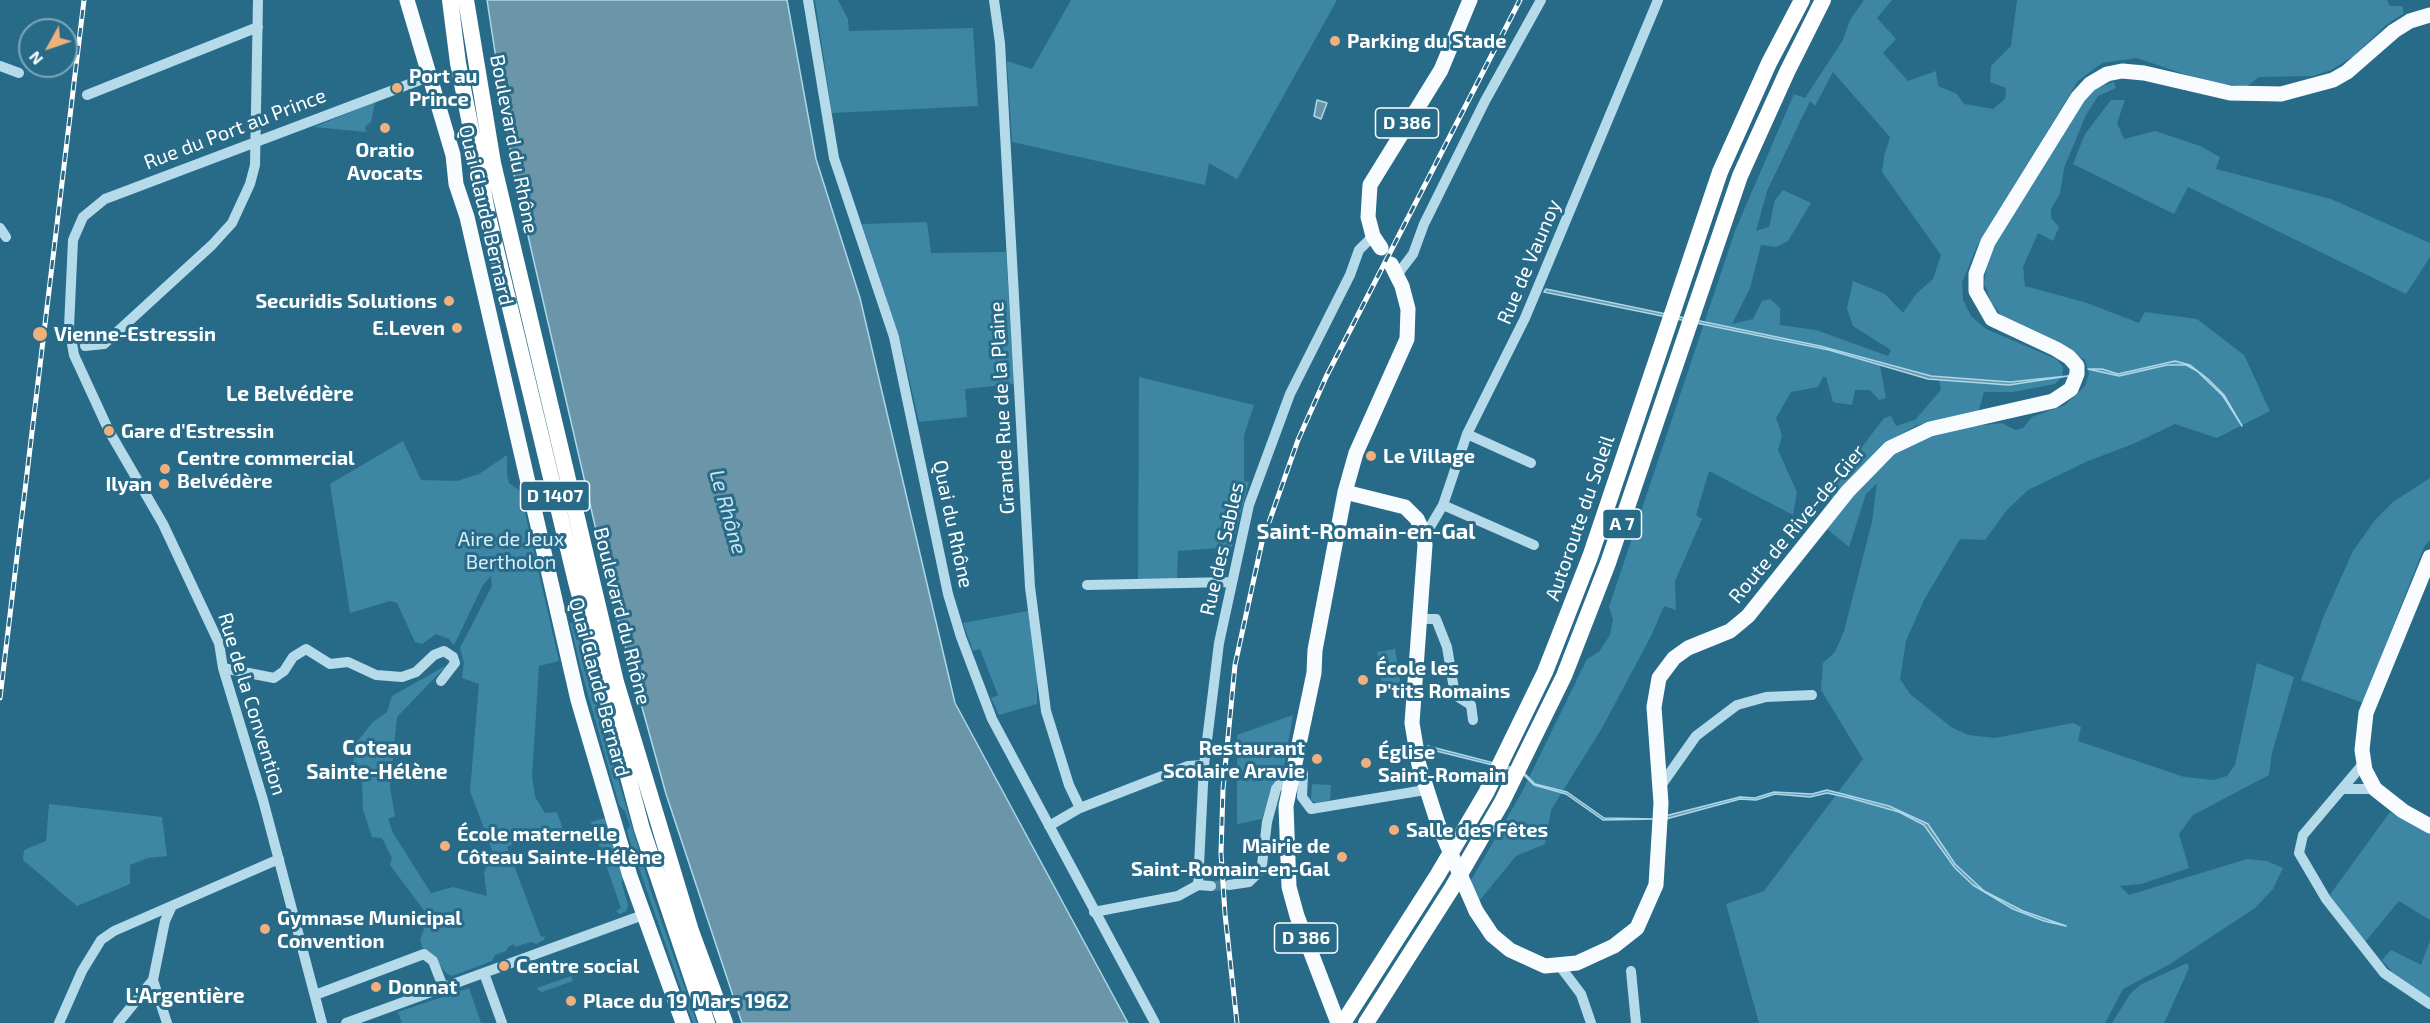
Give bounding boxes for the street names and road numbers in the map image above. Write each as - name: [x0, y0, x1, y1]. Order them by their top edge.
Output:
- street label: Boulevard du Rhône: [485, 52, 543, 236]
- street label: Rue du Port au Prince: [141, 83, 329, 175]
- road number: D 386: [1376, 108, 1438, 138]
- street label: Quai Claude Bernard: [454, 122, 518, 308]
- street label: Rue de Vaunoy: [1492, 196, 1566, 328]
- street label: Grande Rue de la Plaine: [984, 301, 1020, 515]
- street label: Autoroute du Soleil: [1540, 432, 1620, 604]
- street label: Route de Rive-de-Gier: [1724, 440, 1870, 608]
- street label: Quai du Rhône: [928, 458, 978, 590]
- street label: Rue des Sables: [1195, 480, 1249, 618]
- road number: D 1407: [520, 481, 590, 511]
- road number: A 7: [1602, 509, 1642, 539]
- street label: Boulevard du Rhône: [588, 525, 656, 707]
- street label: Quai Claude Bernard: [564, 595, 634, 779]
- street label: Rue de la Convention: [213, 610, 291, 798]
- road number: D 386: [1274, 923, 1338, 953]

